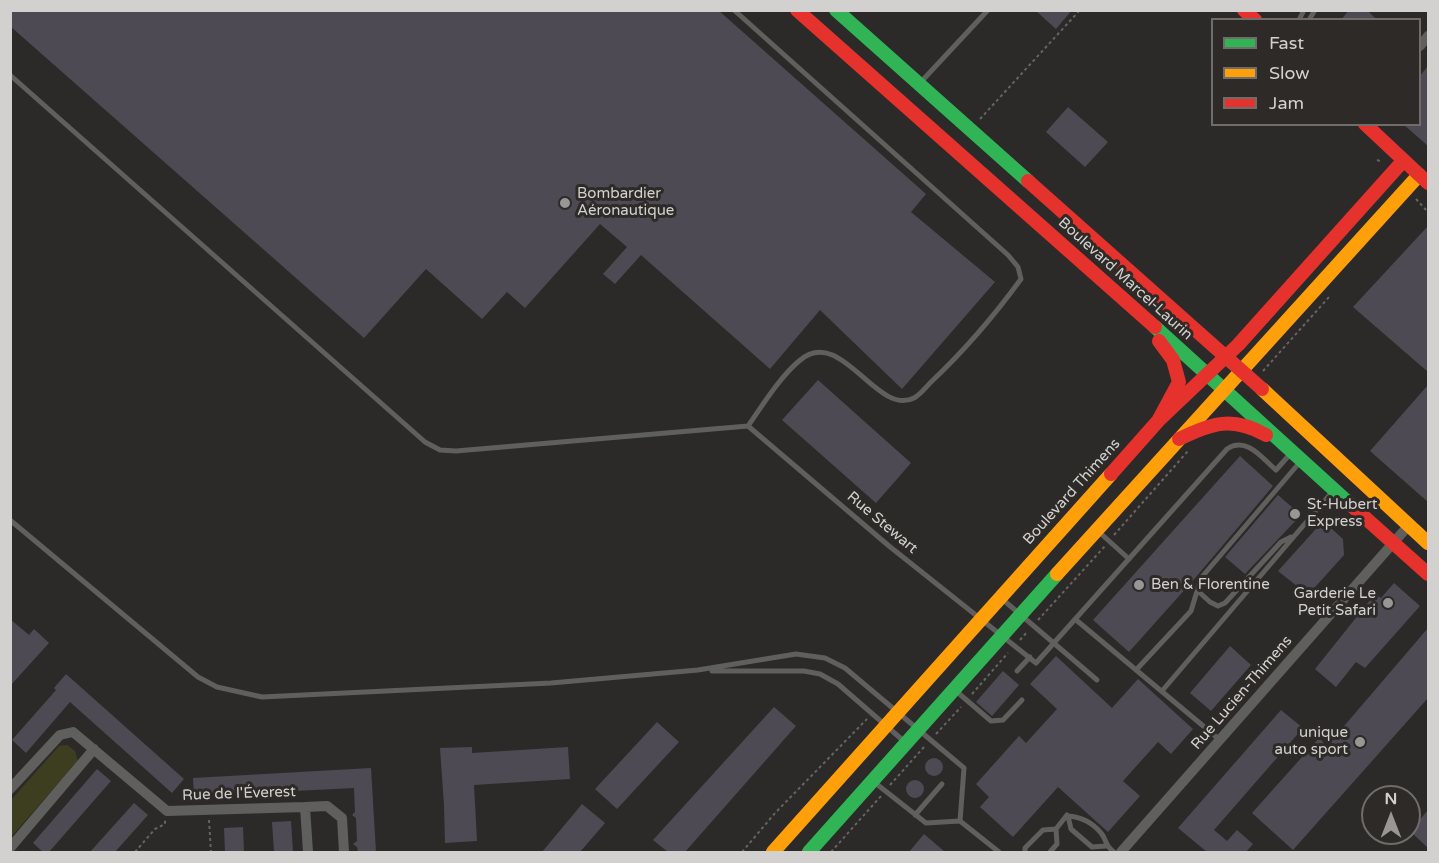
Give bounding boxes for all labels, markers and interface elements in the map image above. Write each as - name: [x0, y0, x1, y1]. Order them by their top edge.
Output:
- legend: [1211, 18, 1421, 126]
- text: Fast: [1269, 32, 1304, 54]
- text: Slow: [1269, 62, 1310, 84]
- text: Jam: [1269, 92, 1304, 114]
- place label: Bombardier Aéronautique: [577, 185, 674, 220]
- marker: Bombardier Aéronautique: [558, 196, 572, 210]
- street label: Boulevard Marcel-Laurin: [1054, 214, 1196, 344]
- street label: Boulevard Thimens: [1020, 435, 1124, 549]
- street label: Rue Stewart: [843, 488, 921, 558]
- place label: St-Hubert Express: [1307, 496, 1377, 531]
- marker: St-Hubert Express: [1288, 507, 1302, 521]
- place label: Ben & Florentine: [1151, 576, 1270, 594]
- marker: Ben & Florentine: [1132, 578, 1146, 592]
- place label: Garderie Le Petit Safari: [1294, 585, 1376, 620]
- marker: Garderie Le Petit Safari: [1381, 596, 1395, 610]
- street label: Rue Lucien-Thimens: [1188, 632, 1296, 754]
- place label: unique auto sport: [1275, 724, 1348, 759]
- marker: unique auto sport: [1353, 735, 1367, 749]
- street label: Rue de l'Éverest: [182, 783, 296, 805]
- north arrow: [1361, 785, 1421, 845]
- text: N: [1385, 789, 1397, 809]

